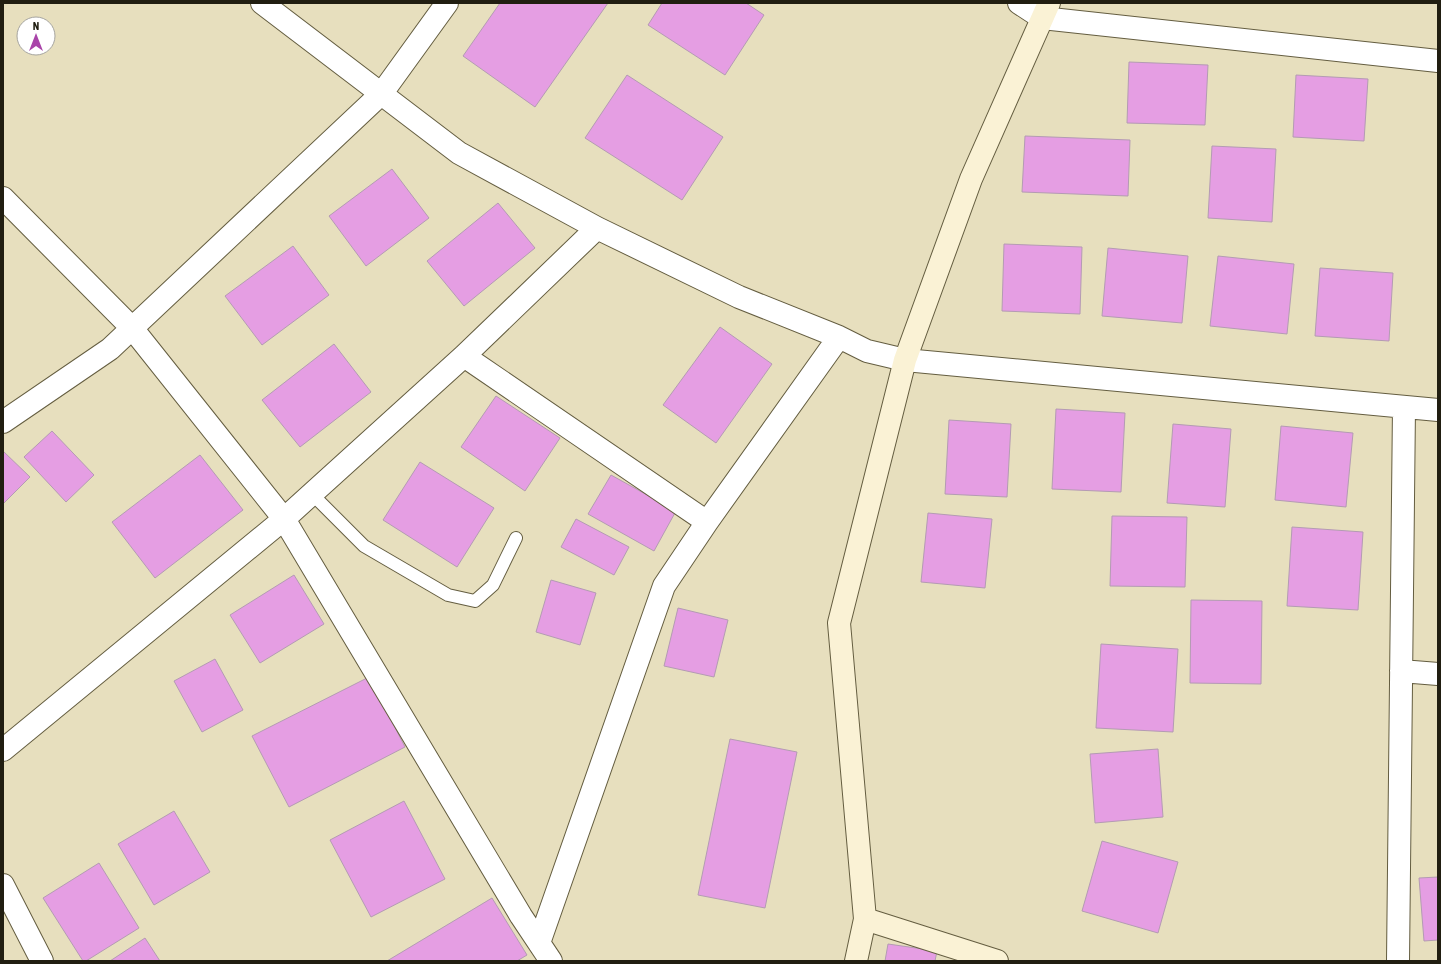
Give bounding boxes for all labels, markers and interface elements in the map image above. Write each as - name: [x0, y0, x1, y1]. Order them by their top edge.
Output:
- north arrow: [16, 16, 56, 56]
- text: N: [33, 20, 39, 32]

